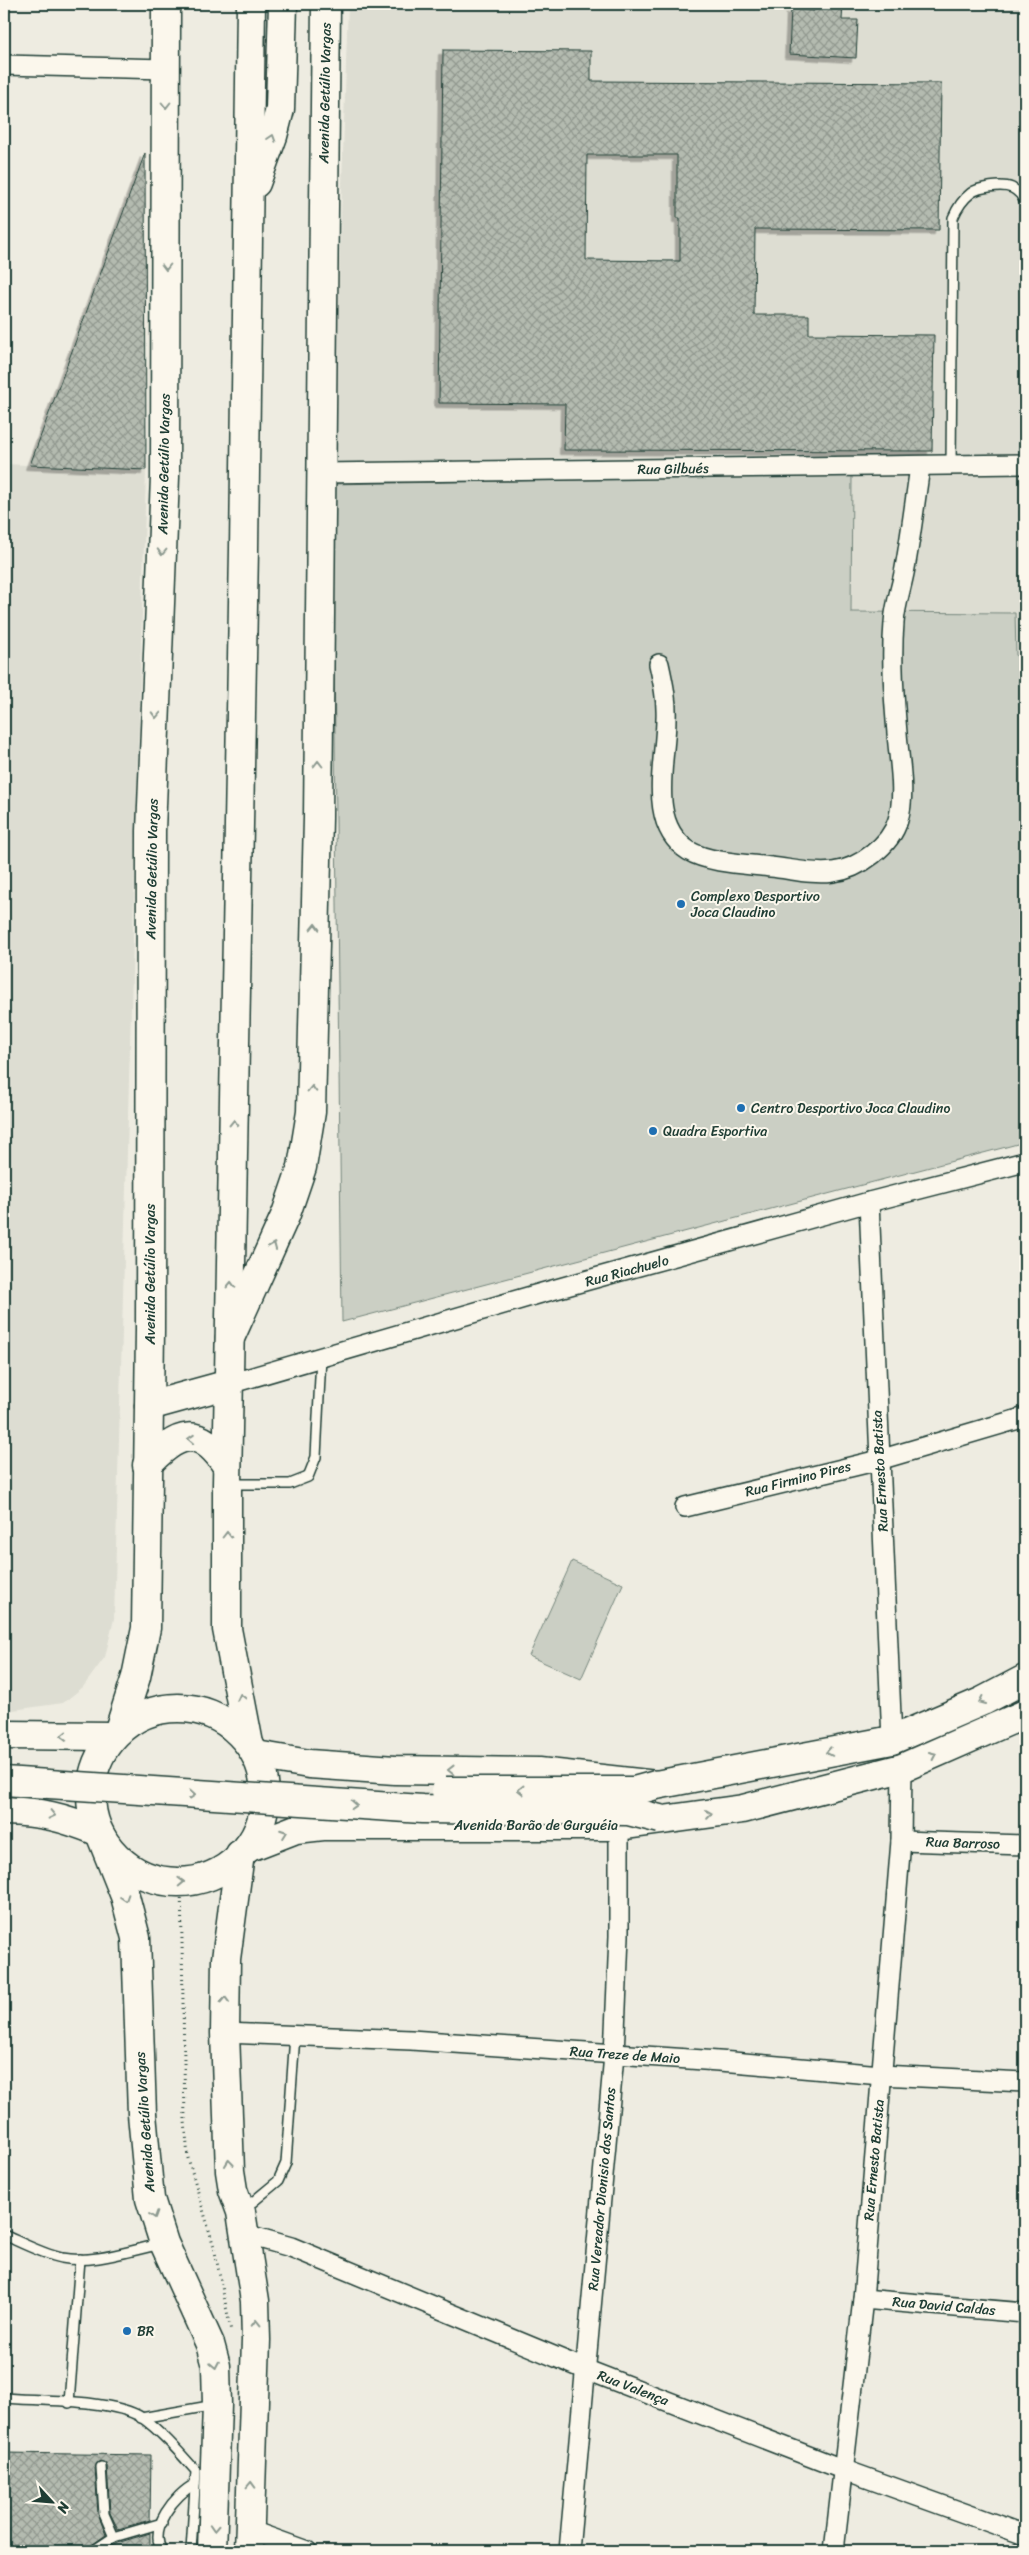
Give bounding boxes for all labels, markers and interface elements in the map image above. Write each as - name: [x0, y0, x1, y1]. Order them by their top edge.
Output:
- street label: Avenida Getúlio Vargas: [311, 22, 339, 165]
- one-way arrow: [161, 102, 171, 109]
- one-way arrow: [267, 134, 277, 143]
- one-way arrow: [161, 264, 171, 272]
- street label: Avenida Getúlio Vargas: [150, 393, 178, 536]
- street label: Rua Gilbués: [637, 456, 709, 482]
- one-way arrow: [157, 549, 167, 557]
- one-way arrow: [150, 711, 161, 719]
- one-way arrow: [313, 760, 323, 768]
- street label: Avenida Getúlio Vargas: [138, 798, 166, 941]
- place label: Complexo Desportivo Joca Claudino: [690, 884, 820, 925]
- marker: Complexo Desportivo Joca Claudino: [675, 898, 687, 910]
- one-way arrow: [310, 923, 321, 931]
- one-way arrow: [307, 1085, 317, 1093]
- place label: Centro Desportivo Joca Claudino: [751, 1096, 950, 1121]
- marker: Centro Desportivo Joca Claudino: [735, 1102, 747, 1114]
- one-way arrow: [229, 1119, 239, 1126]
- place label: Quadra Esportiva: [663, 1119, 767, 1144]
- marker: Quadra Esportiva: [647, 1125, 659, 1137]
- street label: Avenida Getúlio Vargas: [138, 1203, 163, 1345]
- one-way arrow: [267, 1242, 278, 1251]
- street label: Rua Riachuelo: [582, 1248, 672, 1294]
- one-way arrow: [226, 1281, 236, 1289]
- street label: Rua Ernesto Batista: [864, 1410, 896, 1532]
- one-way arrow: [186, 1434, 194, 1445]
- street label: Rua Firmino Pires: [742, 1454, 854, 1504]
- one-way arrow: [222, 1531, 232, 1539]
- one-way arrow: [236, 1692, 247, 1701]
- one-way arrow: [978, 1695, 987, 1705]
- one-way arrow: [59, 1731, 67, 1741]
- one-way arrow: [824, 1747, 833, 1757]
- one-way arrow: [928, 1751, 937, 1762]
- one-way arrow: [447, 1765, 454, 1775]
- one-way arrow: [516, 1785, 524, 1795]
- one-way arrow: [188, 1789, 196, 1800]
- one-way arrow: [350, 1800, 358, 1811]
- one-way arrow: [47, 1809, 56, 1820]
- one-way arrow: [705, 1809, 713, 1820]
- street label: Avenida Barão de Gurguéia: [453, 1813, 618, 1838]
- one-way arrow: [280, 1829, 288, 1839]
- street label: Rua Barroso: [926, 1829, 1000, 1857]
- one-way arrow: [177, 1877, 185, 1888]
- one-way arrow: [120, 1893, 130, 1902]
- one-way arrow: [220, 1996, 231, 2004]
- street label: Rua Treze de Maio: [569, 2039, 681, 2071]
- street label: Avenida Getúlio Vargas: [128, 2050, 162, 2194]
- street label: Rua Vereador Dionisio dos Santos: [581, 2086, 623, 2292]
- street label: Rua Ernesto Batista: [856, 2098, 892, 2222]
- one-way arrow: [224, 2159, 235, 2167]
- one-way arrow: [149, 2210, 159, 2219]
- street label: Rua David Caldas: [891, 2289, 997, 2323]
- one-way arrow: [250, 2318, 261, 2326]
- place label: BR: [137, 2319, 155, 2344]
- marker: BR: [121, 2325, 133, 2337]
- one-way arrow: [210, 2361, 220, 2370]
- street label: Rua Valença: [594, 2363, 673, 2413]
- north arrow: [28, 2478, 78, 2528]
- one-way arrow: [245, 2481, 256, 2489]
- text: N: [50, 2497, 77, 2518]
- one-way arrow: [208, 2524, 219, 2532]

